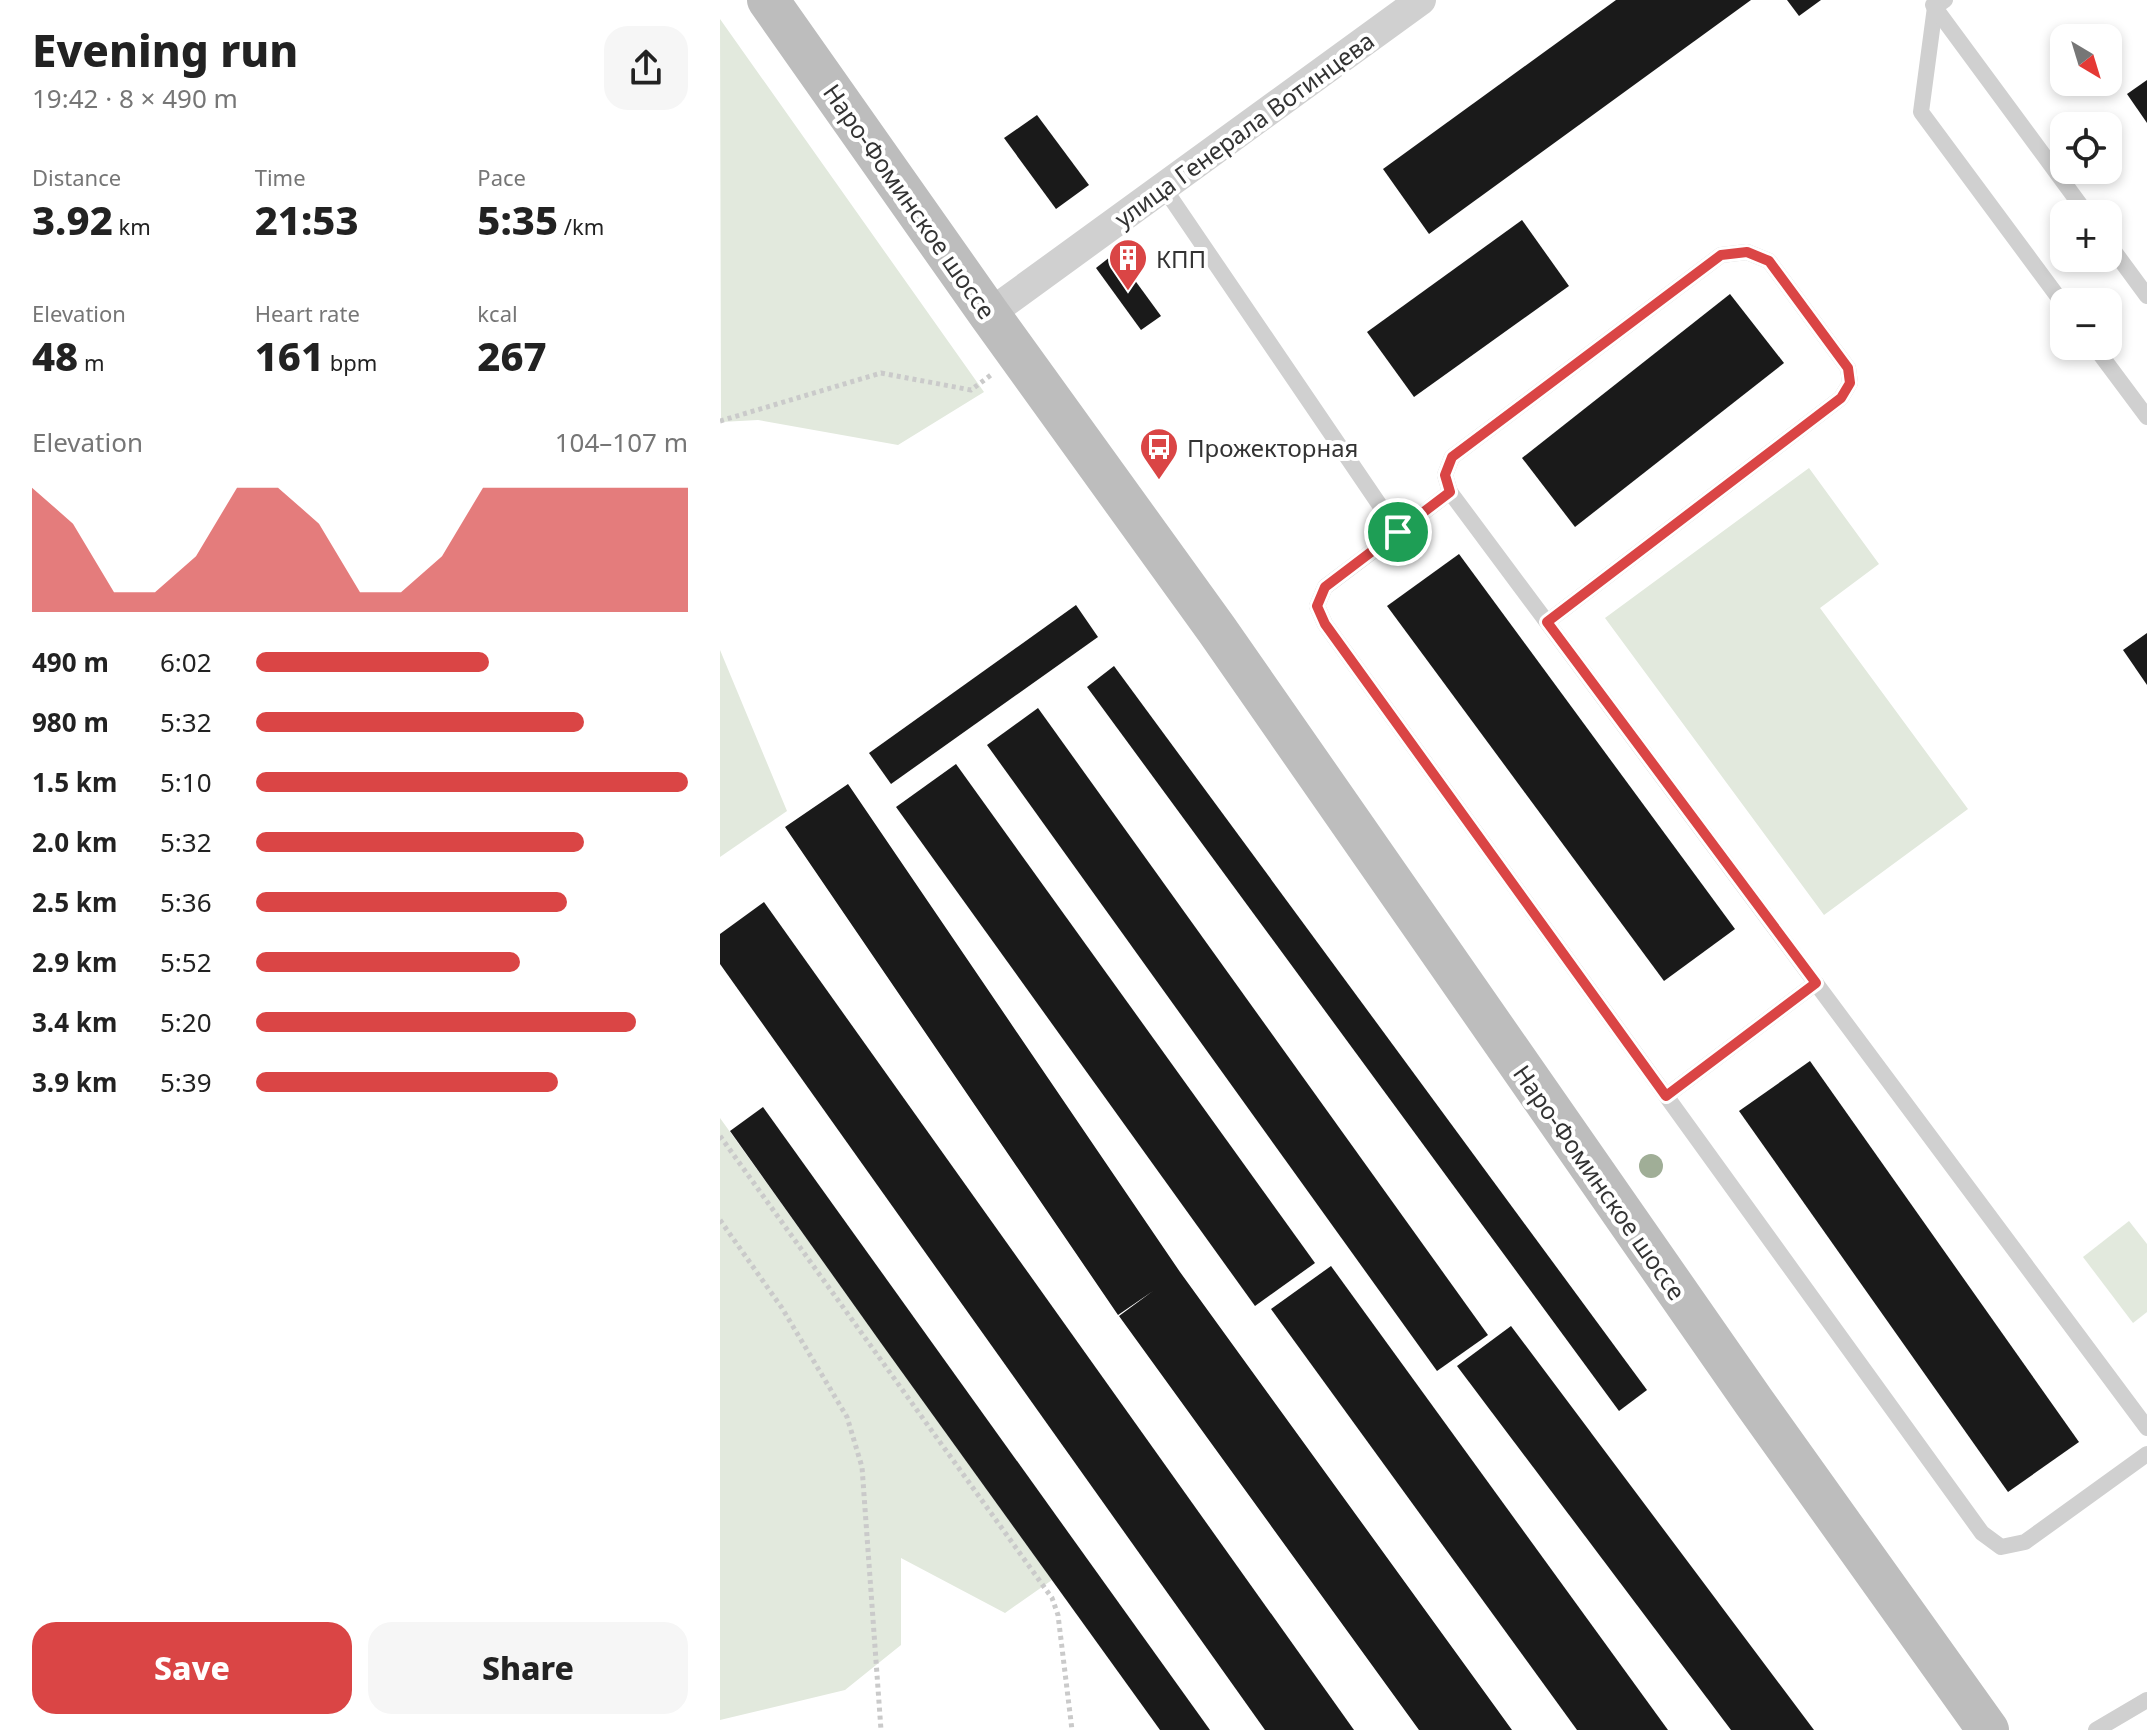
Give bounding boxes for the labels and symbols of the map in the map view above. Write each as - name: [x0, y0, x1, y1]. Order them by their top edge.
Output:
- street label: улица Генерала Вотинцева: [1107, 24, 1381, 234]
- north arrow: [2050, 24, 2122, 96]
- street label: Наро-Фоминское шоссе: [816, 77, 1004, 325]
- building icon: КПП: [1107, 237, 1149, 292]
- place label: КПП: [1156, 242, 1206, 275]
- bus stop icon: Прожекторная: [1138, 426, 1180, 481]
- place label: Прожекторная: [1187, 431, 1358, 464]
- pin: [1364, 498, 1432, 566]
- street label: Наро-Фоминское шоссе: [1506, 1058, 1694, 1306]

